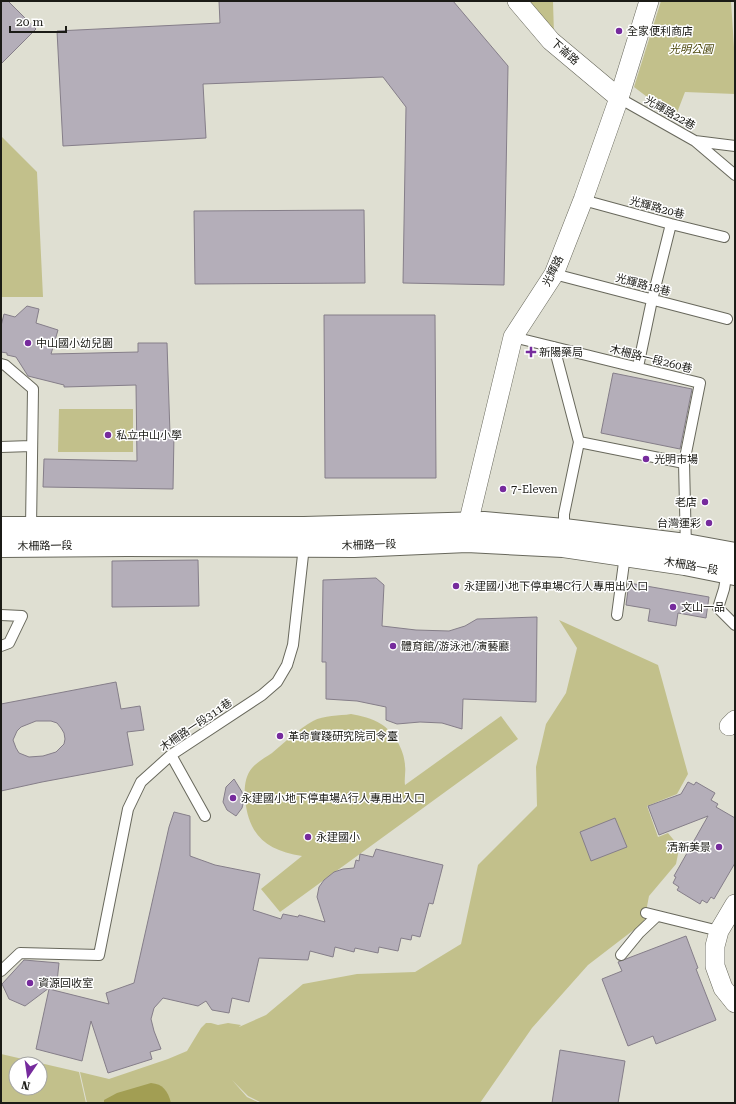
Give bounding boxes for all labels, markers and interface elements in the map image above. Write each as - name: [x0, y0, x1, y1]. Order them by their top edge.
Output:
- scale bar: [10, 8, 66, 34]
- text: 20 m: [16, 15, 43, 29]
- place label: 全家便利商店: [627, 25, 693, 38]
- marker: 全家便利商店: [614, 26, 624, 36]
- street label: 下崙路: [548, 36, 582, 68]
- park label: 光明公園: [669, 43, 715, 56]
- street label: 光輝路22巷: [642, 93, 698, 133]
- street label: 光輝路20巷: [628, 194, 686, 222]
- street label: 光輝路: [540, 253, 566, 289]
- street label: 光輝路18巷: [614, 271, 672, 299]
- place label: 中山國小幼兒園: [36, 337, 113, 350]
- marker: 中山國小幼兒園: [23, 338, 33, 348]
- street label: 木柵路一段260巷: [608, 342, 694, 376]
- place label: 新陽藥局: [539, 346, 583, 359]
- marker: 新陽藥局: [526, 347, 536, 357]
- place label: 私立中山小學: [116, 429, 182, 442]
- marker: 私立中山小學: [103, 430, 113, 440]
- place label: 光明市場: [654, 453, 698, 466]
- marker: 光明市場: [641, 454, 651, 464]
- place label: 7-Eleven: [511, 483, 558, 496]
- marker: 7-Eleven: [498, 484, 508, 494]
- place label: 老店: [675, 496, 697, 509]
- marker: 老店: [700, 497, 710, 507]
- place label: 台灣運彩: [657, 517, 701, 530]
- marker: 台灣運彩: [704, 518, 714, 528]
- street label: 木柵路一段: [341, 538, 397, 552]
- street label: 木柵路一段: [17, 539, 73, 553]
- street label: 木柵路一段: [663, 555, 719, 577]
- place label: 永建國小地下停車場C行人專用出入口: [464, 580, 648, 593]
- marker: 永建國小地下停車場C行人專用出入口: [451, 581, 461, 591]
- place label: 文山一品: [681, 601, 725, 614]
- marker: 文山一品: [668, 602, 678, 612]
- place label: 體育館/游泳池/演藝廳: [401, 640, 509, 653]
- marker: 體育館/游泳池/演藝廳: [388, 641, 398, 651]
- street label: 木柵路一段311巷: [157, 696, 235, 754]
- place label: 革命實踐研究院司令臺: [288, 730, 398, 743]
- marker: 革命實踐研究院司令臺: [275, 731, 285, 741]
- place label: 永建國小地下停車場A行人專用出入口: [241, 792, 425, 805]
- marker: 永建國小地下停車場A行人專用出入口: [228, 793, 238, 803]
- place label: 永建國小: [316, 831, 360, 844]
- marker: 永建國小: [303, 832, 313, 842]
- place label: 清新美景: [667, 841, 711, 854]
- marker: 清新美景: [714, 842, 724, 852]
- place label: 資源回收室: [38, 977, 93, 990]
- marker: 資源回收室: [25, 978, 35, 988]
- north arrow: [8, 1056, 48, 1096]
- text: N: [20, 1078, 31, 1093]

